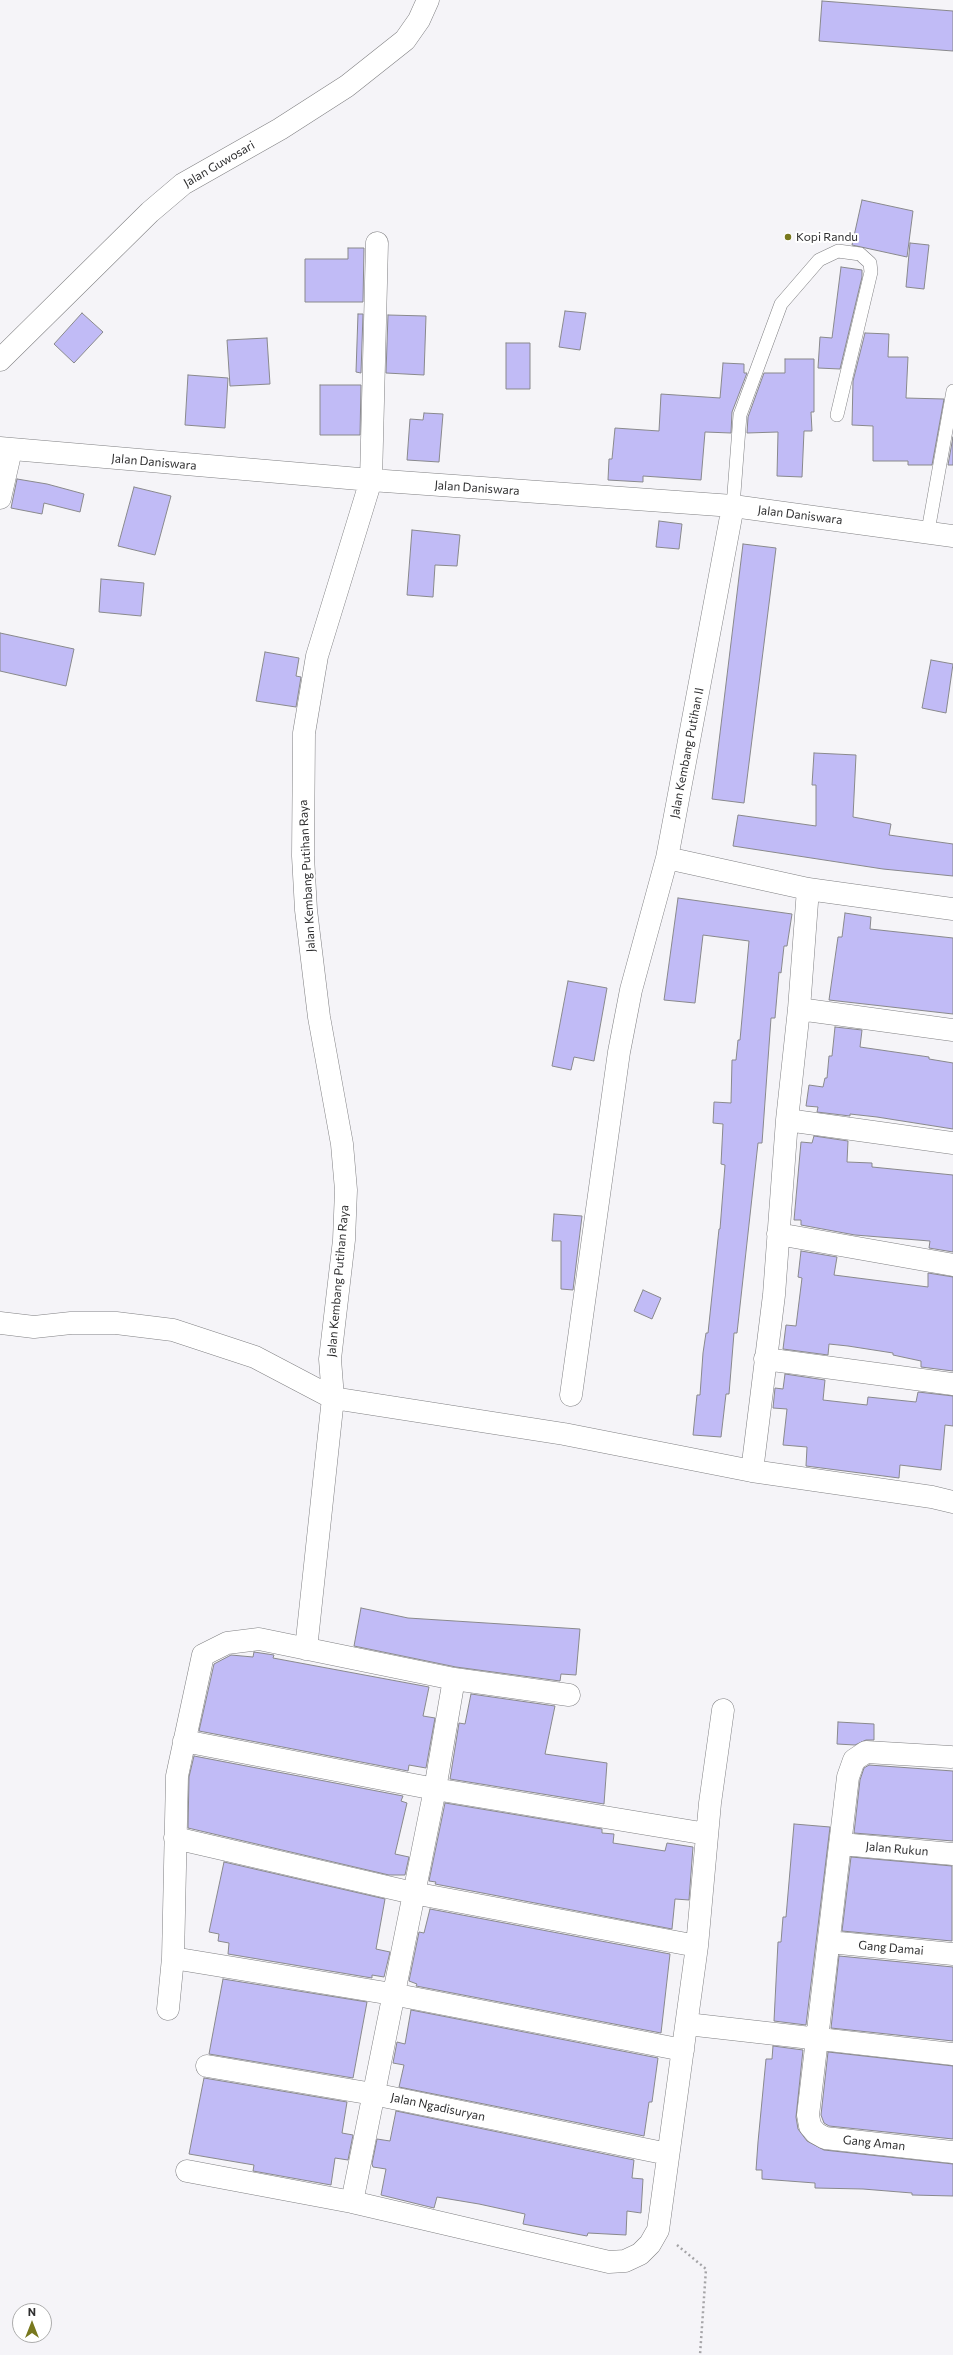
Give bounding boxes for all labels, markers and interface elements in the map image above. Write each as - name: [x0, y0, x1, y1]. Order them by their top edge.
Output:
- street label: Jalan Guwosari: [181, 138, 257, 190]
- place label: Kopi Randu: [796, 230, 858, 244]
- marker: Kopi Randu: [783, 232, 793, 242]
- street label: Jalan Daniswara: [111, 451, 197, 473]
- street label: Jalan Daniswara: [434, 478, 520, 498]
- street label: Jalan Daniswara: [757, 503, 843, 527]
- street label: Jalan Kembang Putihan II: [667, 686, 707, 820]
- street label: Jalan Kembang Putihan Raya: [296, 799, 318, 953]
- street label: Jalan Kembang Putihan Raya: [324, 1204, 352, 1358]
- street label: Jalan Rukun: [865, 1839, 929, 1859]
- street label: Gang Damai: [858, 1938, 924, 1958]
- street label: Jalan Ngadisuryan: [389, 2090, 487, 2124]
- street label: Gang Aman: [842, 2133, 906, 2153]
- north arrow: [12, 2303, 52, 2343]
- text: N: [28, 2305, 36, 2318]

